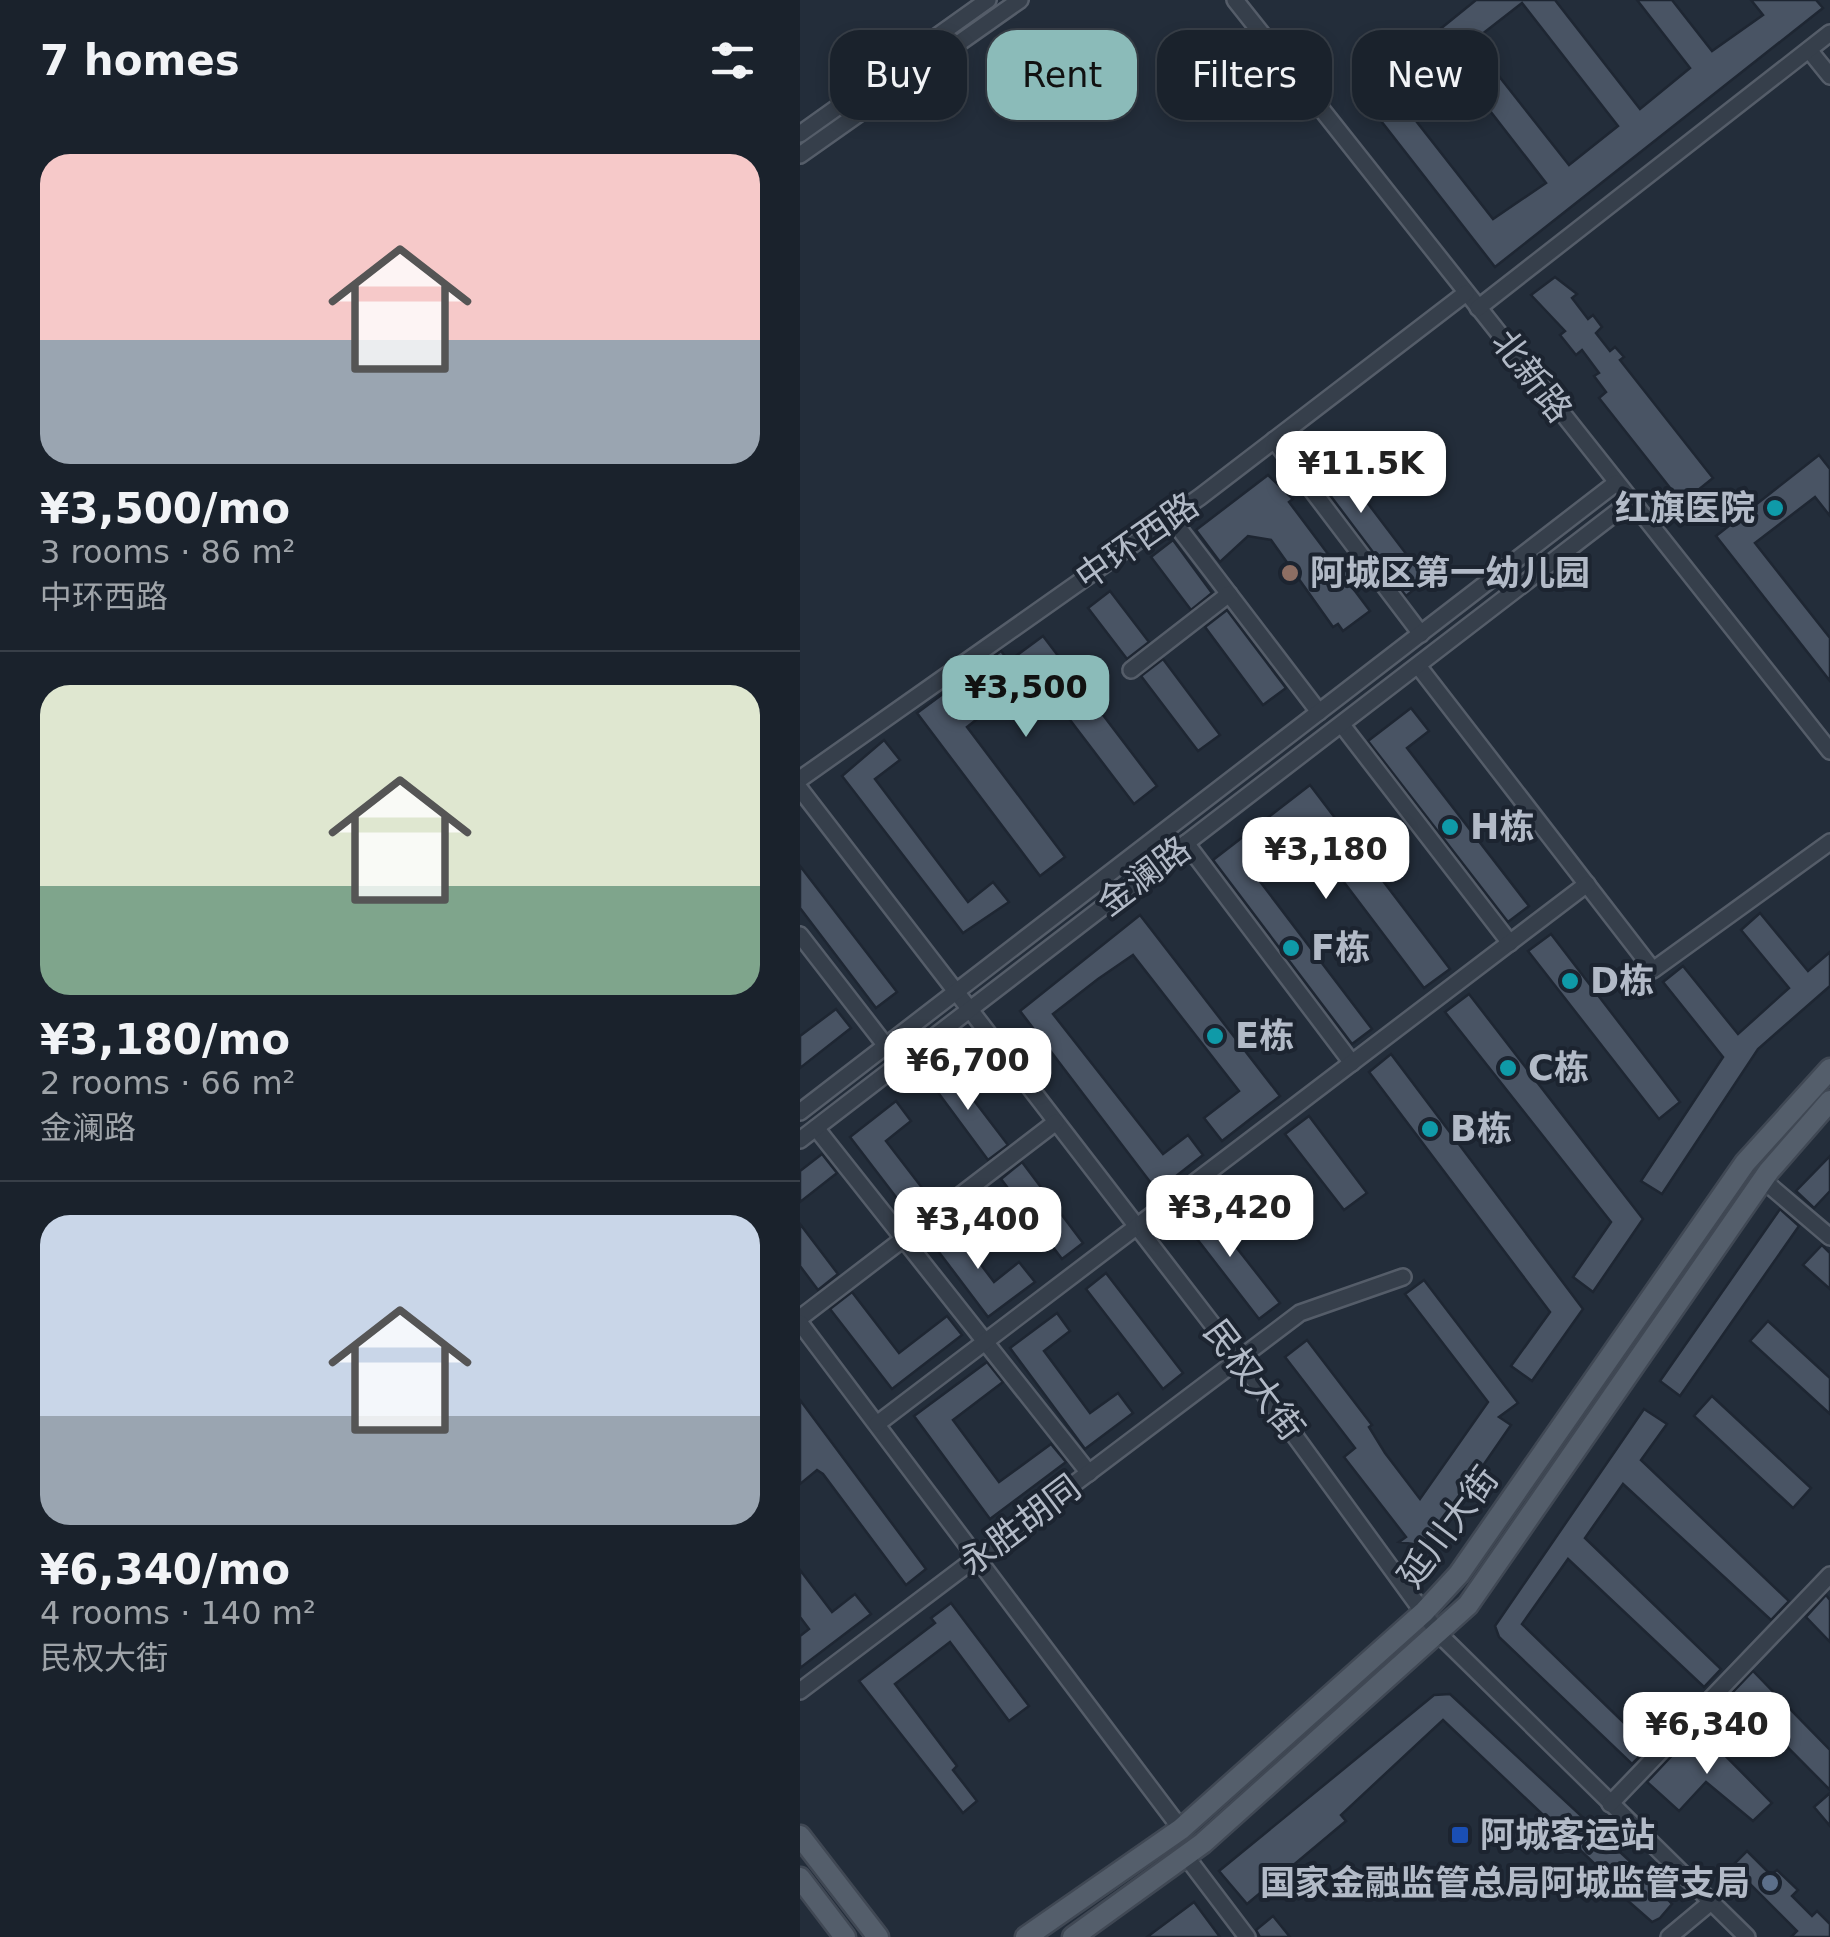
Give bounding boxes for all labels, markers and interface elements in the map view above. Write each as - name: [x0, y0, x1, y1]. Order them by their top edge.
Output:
- chip: Buy: [830, 30, 967, 120]
- chip: Rent: [987, 30, 1137, 120]
- chip: Filters: [1157, 30, 1332, 120]
- chip: New: [1352, 30, 1498, 120]
- icon: filters: [705, 33, 760, 88]
- text: 7 homes: [40, 36, 240, 85]
- icon: home: [310, 219, 490, 399]
- street label: 北新路: [1484, 322, 1580, 430]
- pin: ¥11.5K: [1280, 431, 1442, 516]
- text: ¥11.5K: [1298, 444, 1424, 482]
- text: ¥3,500/mo: [40, 484, 290, 533]
- street label: 中环西路: [1068, 484, 1206, 598]
- place label: 红旗医院: [1615, 488, 1755, 528]
- marker: 红旗医院: [1764, 497, 1786, 519]
- text: 3 rooms · 86 m²: [40, 533, 295, 571]
- place label: 阿城区第一幼儿园: [1310, 553, 1590, 593]
- marker: 阿城区第一幼儿园: [1279, 562, 1301, 584]
- text: 中环西路: [40, 578, 168, 616]
- pin: ¥3,500: [945, 655, 1107, 740]
- text: ¥3,500: [964, 668, 1088, 706]
- icon: home: [310, 750, 490, 930]
- place label: H栋: [1470, 807, 1534, 847]
- marker: H栋: [1439, 816, 1461, 838]
- pin: ¥3,180: [1245, 817, 1407, 902]
- street label: 金澜路: [1090, 828, 1198, 924]
- text: ¥3,180: [1264, 830, 1388, 868]
- place label: F栋: [1311, 928, 1370, 968]
- marker: F栋: [1280, 937, 1302, 959]
- place label: D栋: [1590, 961, 1654, 1001]
- marker: D栋: [1559, 970, 1581, 992]
- text: ¥3,180/mo: [40, 1015, 290, 1064]
- place label: E栋: [1235, 1016, 1294, 1056]
- marker: E栋: [1204, 1025, 1226, 1047]
- pin: ¥6,700: [887, 1028, 1049, 1113]
- text: ¥6,700: [906, 1041, 1030, 1079]
- place label: C栋: [1528, 1048, 1589, 1088]
- marker: C栋: [1497, 1057, 1519, 1079]
- text: 2 rooms · 66 m²: [40, 1064, 295, 1102]
- text: 金澜路: [40, 1109, 136, 1147]
- place label: B栋: [1450, 1109, 1512, 1149]
- marker: B栋: [1419, 1118, 1441, 1140]
- pin: ¥3,420: [1149, 1175, 1311, 1260]
- pin: ¥3,400: [897, 1187, 1059, 1272]
- text: ¥3,420: [1168, 1188, 1292, 1226]
- text: ¥3,400: [916, 1200, 1040, 1238]
- icon: home: [310, 1280, 490, 1460]
- street label: 民权大街: [1196, 1312, 1312, 1448]
- street label: 延川大街: [1390, 1459, 1506, 1595]
- street label: 永胜胡同: [952, 1467, 1088, 1583]
- text: ¥6,340/mo: [40, 1545, 290, 1594]
- text: 4 rooms · 140 m²: [40, 1594, 316, 1632]
- text: 民权大街: [40, 1639, 168, 1677]
- pin: ¥6,340: [1626, 1692, 1788, 1777]
- text: ¥6,340: [1645, 1705, 1769, 1743]
- place label: 阿城客运站: [1480, 1815, 1655, 1855]
- marker: 阿城客运站: [1449, 1824, 1471, 1846]
- place label: 国家金融监管总局阿城监管支局: [1260, 1863, 1750, 1903]
- marker: 国家金融监管总局阿城监管支局: [1759, 1872, 1781, 1894]

